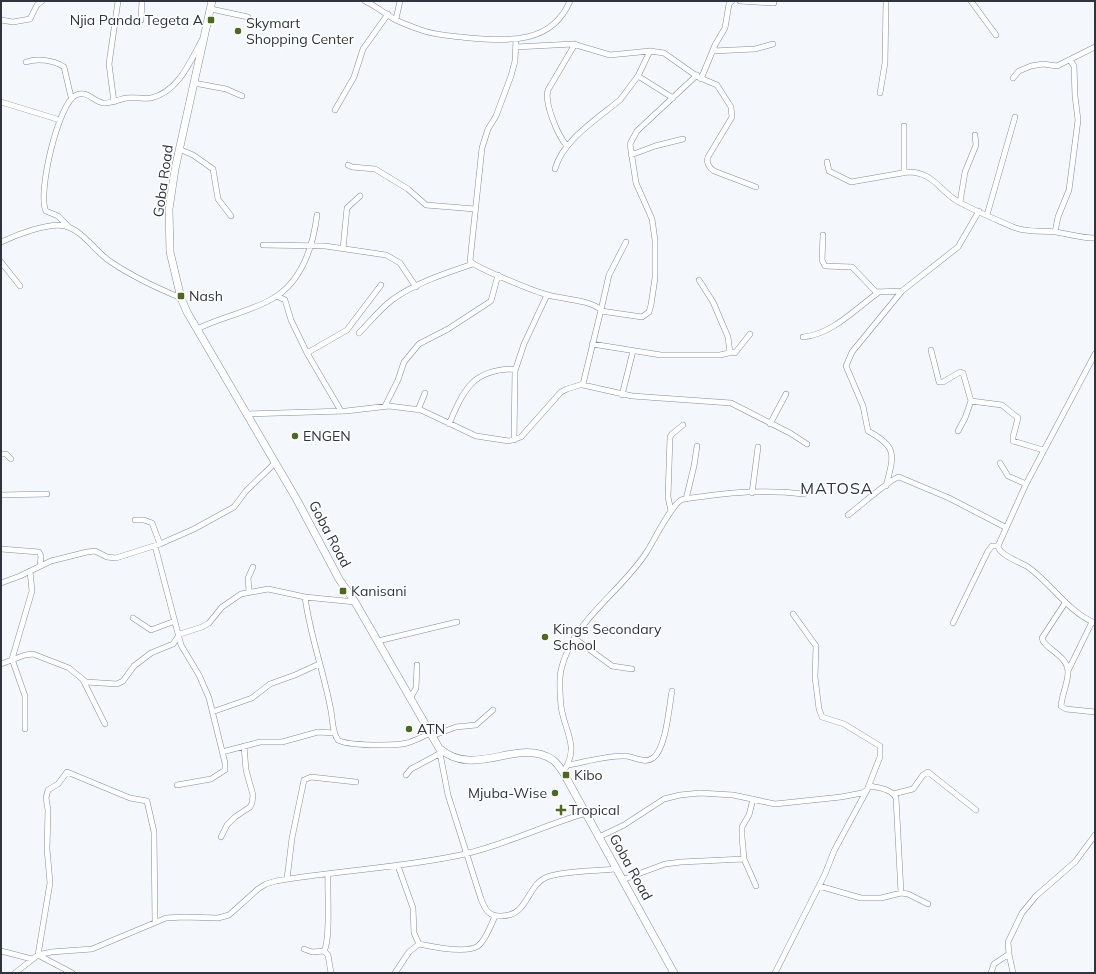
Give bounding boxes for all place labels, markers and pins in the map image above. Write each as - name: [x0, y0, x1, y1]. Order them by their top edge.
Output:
- place label: Njia Panda Tegeta A: [70, 11, 204, 29]
- place label: Skymart Shopping Center: [246, 14, 355, 48]
- marker: Njia Panda Tegeta A: [206, 15, 216, 25]
- marker: Skymart Shopping Center: [233, 26, 243, 36]
- place label: Nash: [189, 287, 223, 305]
- marker: Nash: [176, 291, 186, 301]
- place label: ENGEN: [303, 427, 351, 445]
- marker: ENGEN: [290, 431, 300, 441]
- place label: Kanisani: [351, 582, 407, 600]
- marker: Kanisani: [338, 586, 348, 596]
- place label: Kings Secondary School: [553, 620, 662, 654]
- marker: Kings Secondary School: [540, 632, 550, 642]
- place label: ATN: [417, 720, 445, 738]
- marker: ATN: [404, 724, 414, 734]
- place label: Kibo: [574, 766, 603, 784]
- marker: Kibo: [561, 770, 571, 780]
- place label: Mjuba-Wise: [468, 784, 547, 802]
- marker: Mjuba-Wise: [550, 788, 560, 798]
- place label: Tropical: [569, 801, 620, 819]
- marker: Tropical: [556, 805, 566, 815]

